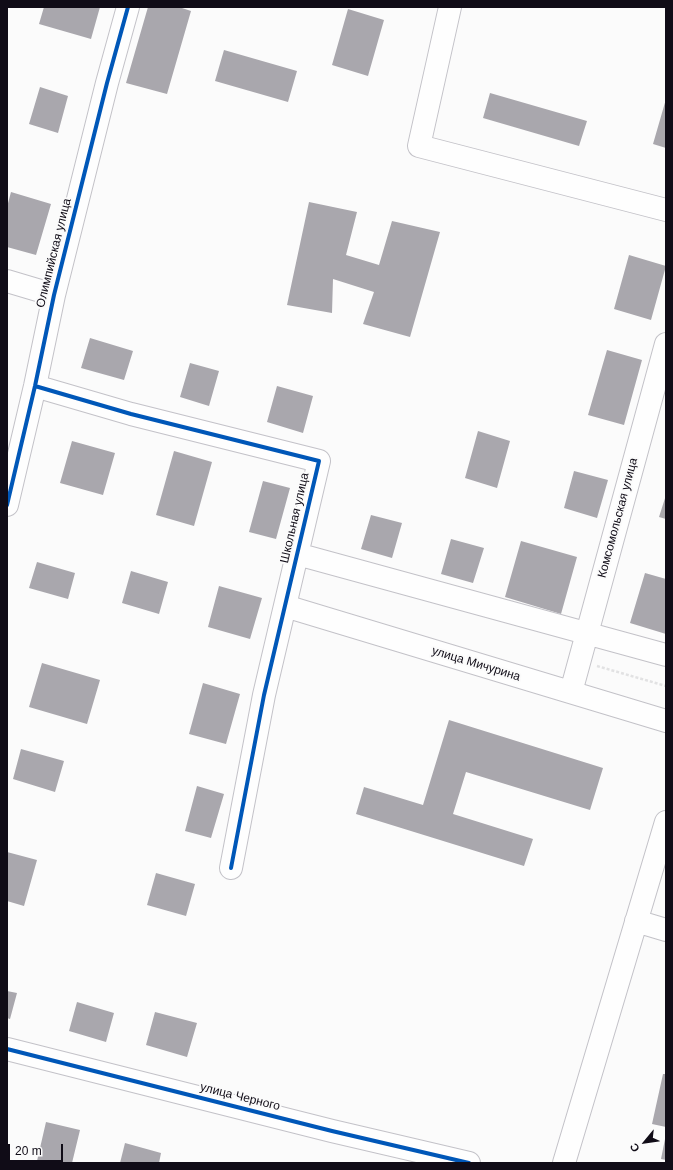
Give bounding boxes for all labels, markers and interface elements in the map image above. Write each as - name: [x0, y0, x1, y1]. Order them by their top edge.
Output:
- street label: Олимпийская улица: [33, 197, 75, 309]
- street label: Комсомольская улица: [595, 456, 641, 580]
- street label: Школьная улица: [278, 471, 312, 565]
- street label: улица Мичурина: [430, 644, 522, 684]
- street label: улица Черного: [199, 1080, 281, 1114]
- north arrow: [625, 1122, 665, 1162]
- scale bar: [10, 1136, 65, 1162]
- text: С: [627, 1141, 642, 1154]
- text: 20 m: [15, 1144, 42, 1158]

